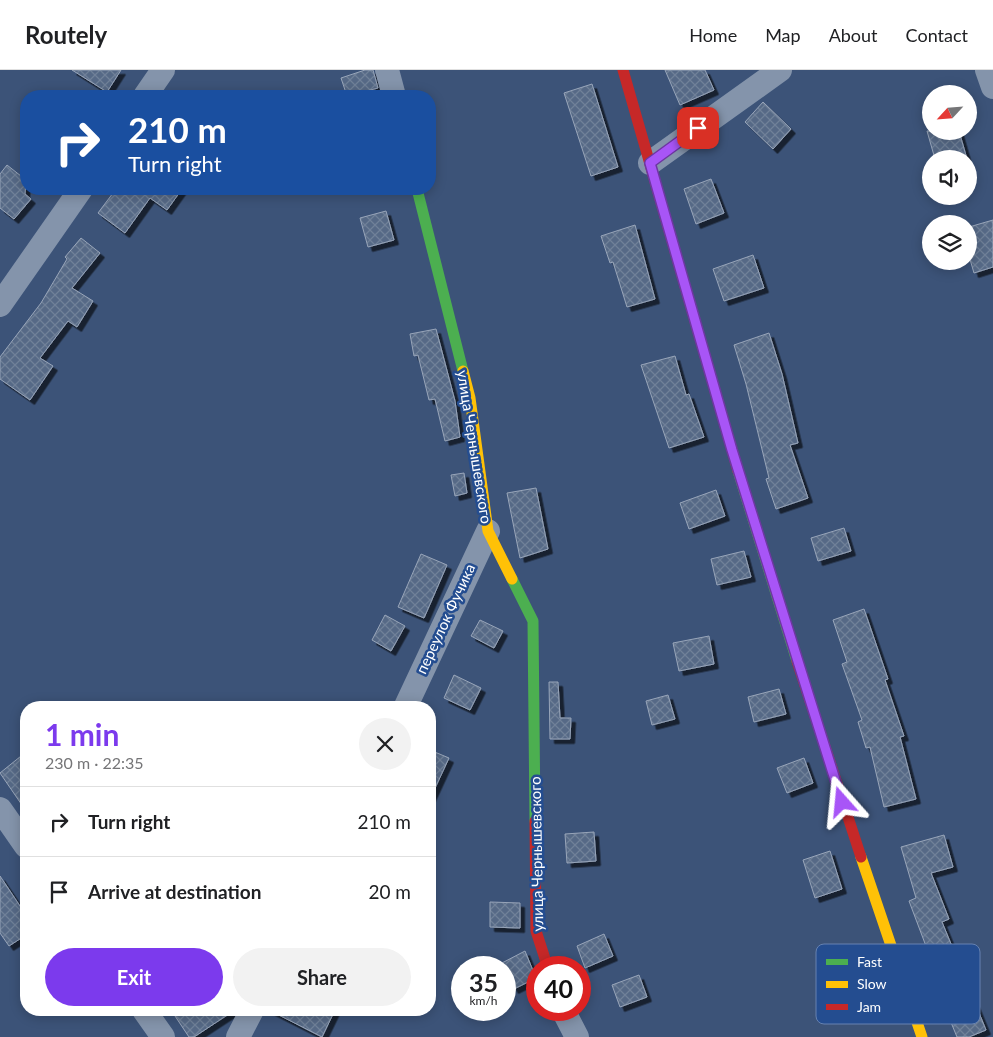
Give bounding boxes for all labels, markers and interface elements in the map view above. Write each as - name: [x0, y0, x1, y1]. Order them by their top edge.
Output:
- text: Routely: [25, 20, 107, 49]
- text: Home: [689, 24, 737, 46]
- text: Map: [765, 24, 801, 46]
- text: About: [829, 24, 878, 46]
- text: Contact: [906, 24, 968, 46]
- north arrow: [922, 85, 978, 140]
- map controls: [922, 85, 977, 270]
- pin: [677, 107, 719, 149]
- text: 210 m: [128, 108, 227, 150]
- icon: right: [45, 110, 110, 175]
- icon: arrive: [684, 114, 712, 142]
- text: Turn right: [128, 150, 222, 177]
- button: sound: [922, 150, 977, 205]
- button: layers: [922, 215, 977, 270]
- street label: улица Чернышевского: [454, 369, 496, 525]
- street label: переулок Фучика: [412, 561, 478, 677]
- text: 1 min: [45, 716, 119, 752]
- button: close: [359, 718, 411, 770]
- text: 230 m · 22:35: [45, 753, 144, 772]
- position arrow: [815, 775, 867, 827]
- street label: улица Чернышевского: [526, 776, 546, 932]
- icon: right: [45, 808, 73, 836]
- text: Turn right: [88, 810, 170, 833]
- text: 210 m: [357, 810, 411, 833]
- icon: arrive: [45, 878, 73, 906]
- text: Arrive at destination: [88, 880, 261, 903]
- text: 20 m: [368, 880, 411, 903]
- legend: [816, 944, 980, 1024]
- button: Exit: [45, 948, 223, 1006]
- button: Share: [233, 948, 411, 1006]
- text: Fast: [857, 953, 882, 970]
- speed limit sign: 40: [526, 956, 591, 1021]
- text: 35: [469, 967, 498, 997]
- text: Slow: [857, 975, 887, 992]
- text: km/h: [469, 993, 498, 1008]
- text: Jam: [857, 998, 881, 1015]

